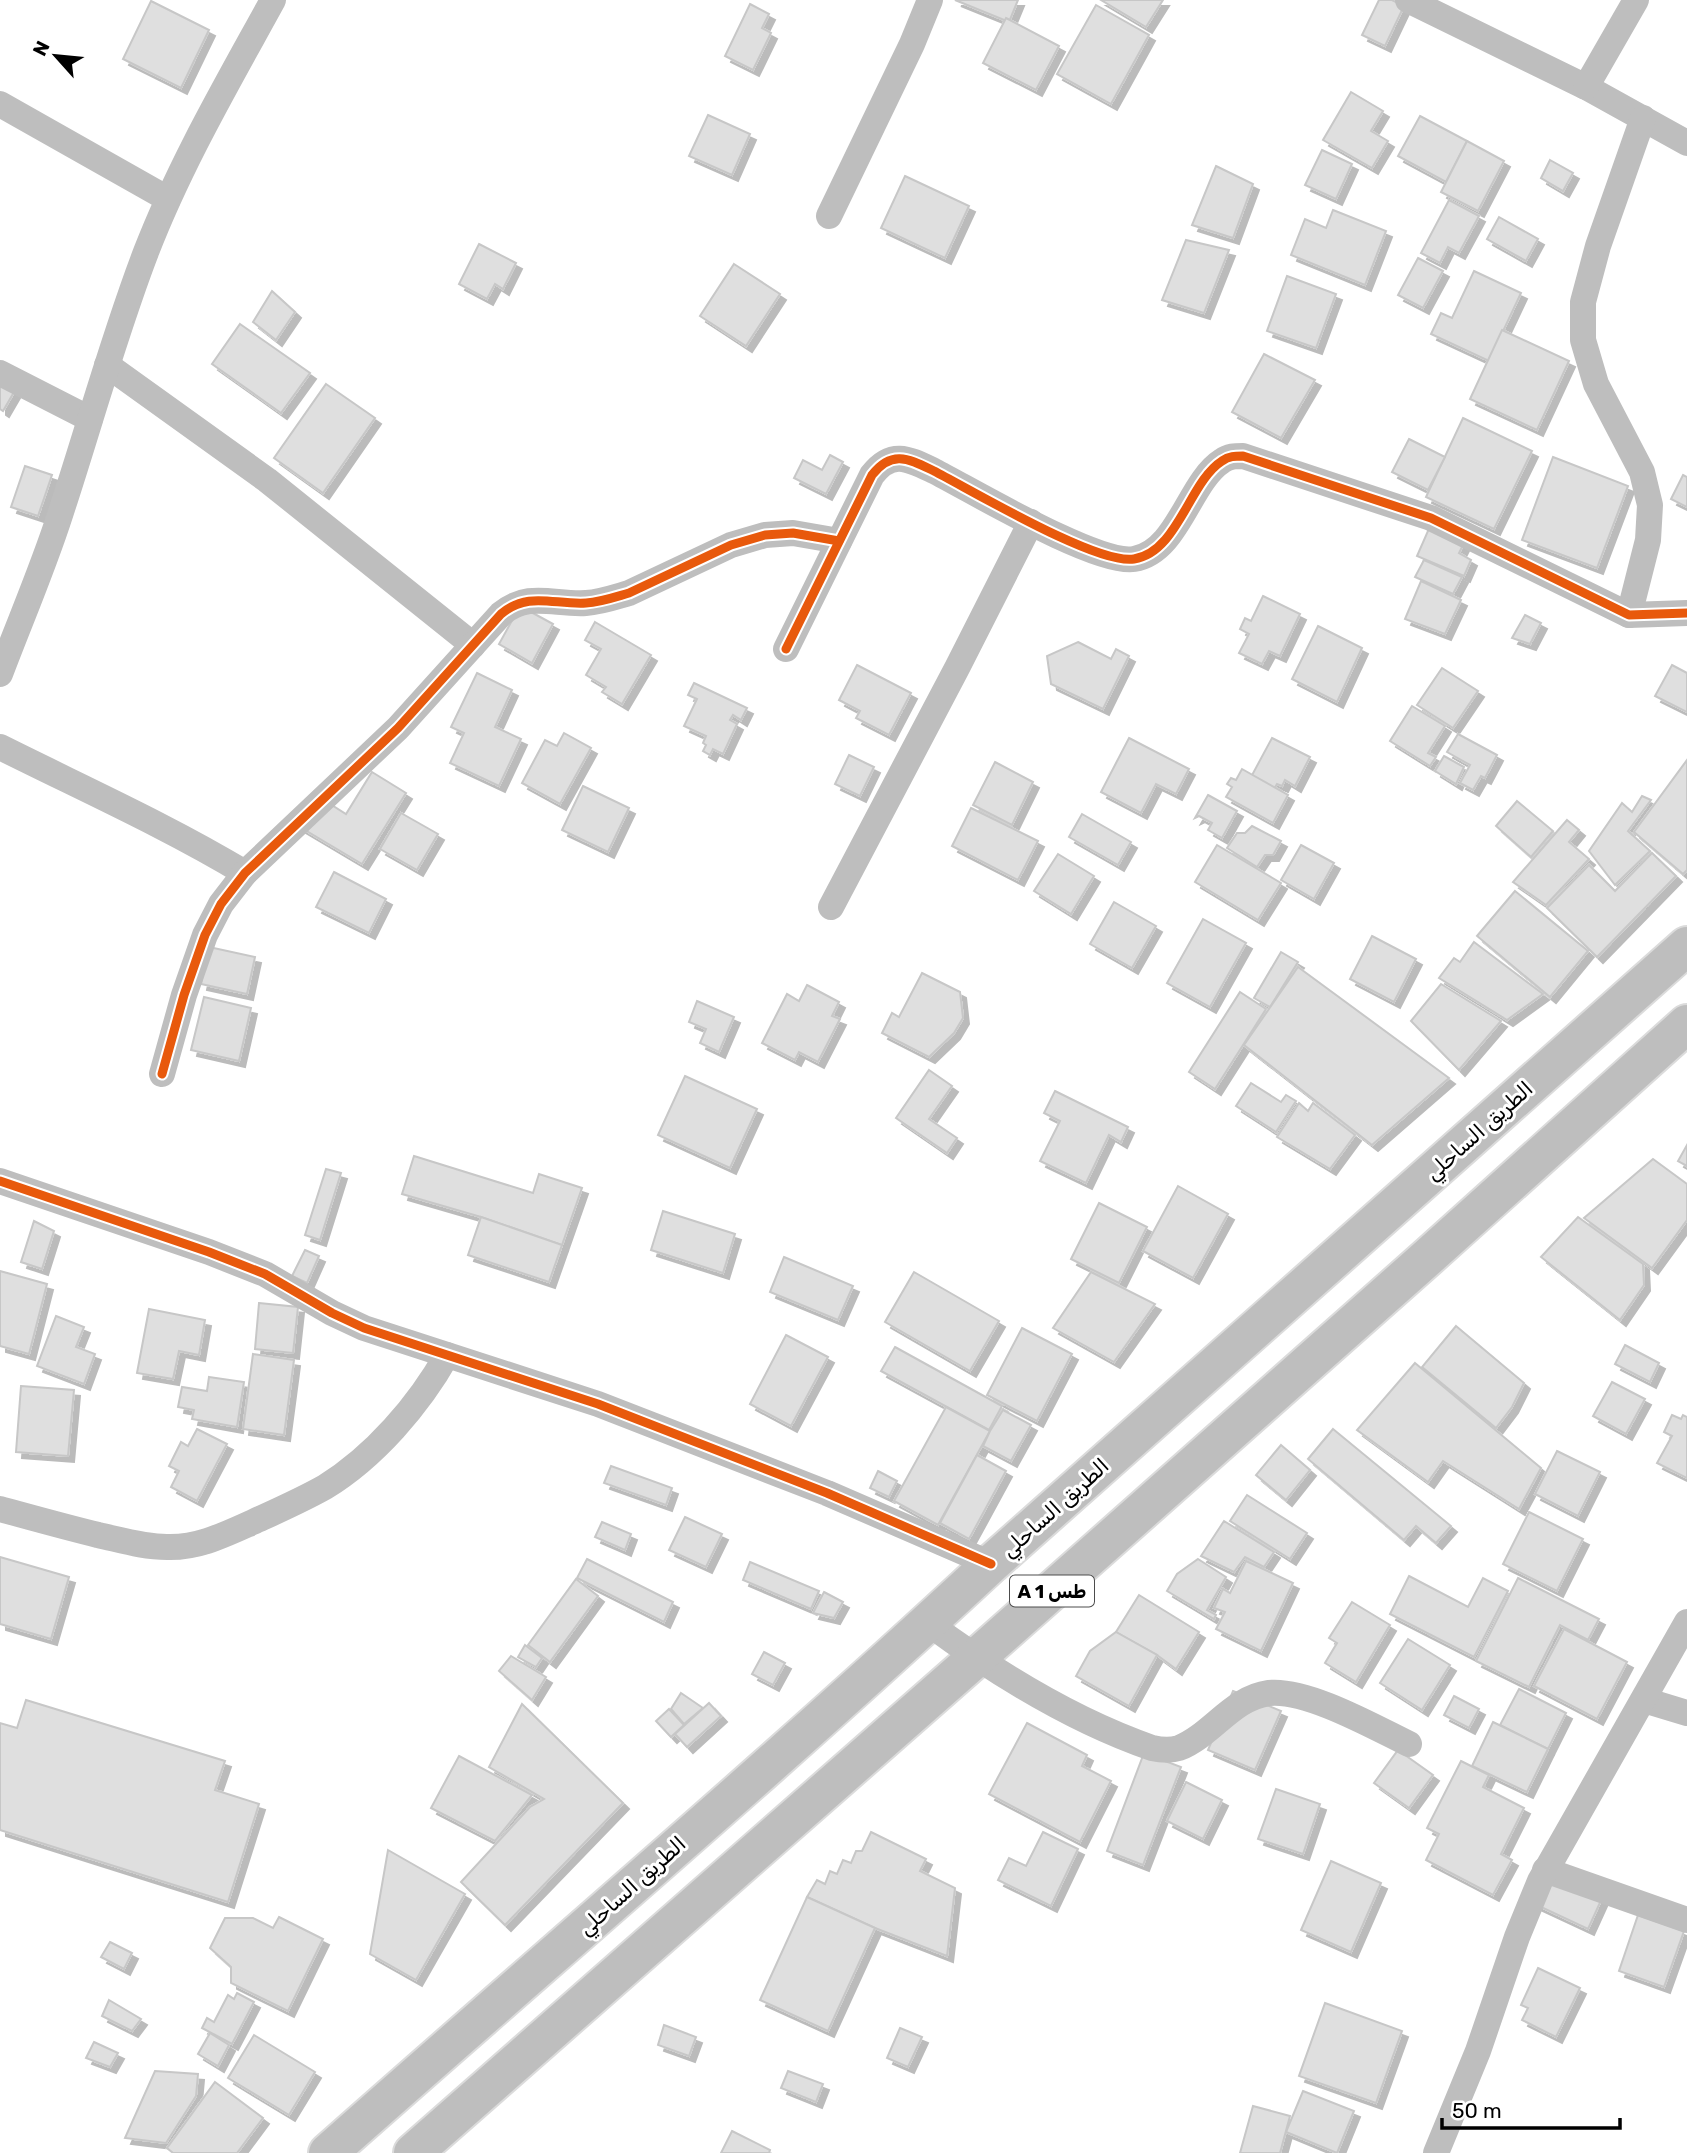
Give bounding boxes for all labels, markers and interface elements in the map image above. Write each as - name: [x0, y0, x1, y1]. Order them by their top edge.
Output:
- north arrow: [21, 21, 91, 91]
- text: N: [28, 37, 55, 60]
- street label: الطريق الساحلي: [1420, 1076, 1540, 1188]
- street label: الطريق الساحلي: [996, 1453, 1116, 1565]
- road number: A 1 طس: [1010, 1576, 1094, 1606]
- street label: الطريق الساحلي: [573, 1831, 693, 1943]
- scale bar: [1442, 2086, 1620, 2130]
- text: 50 m: [1452, 2098, 1502, 2123]

